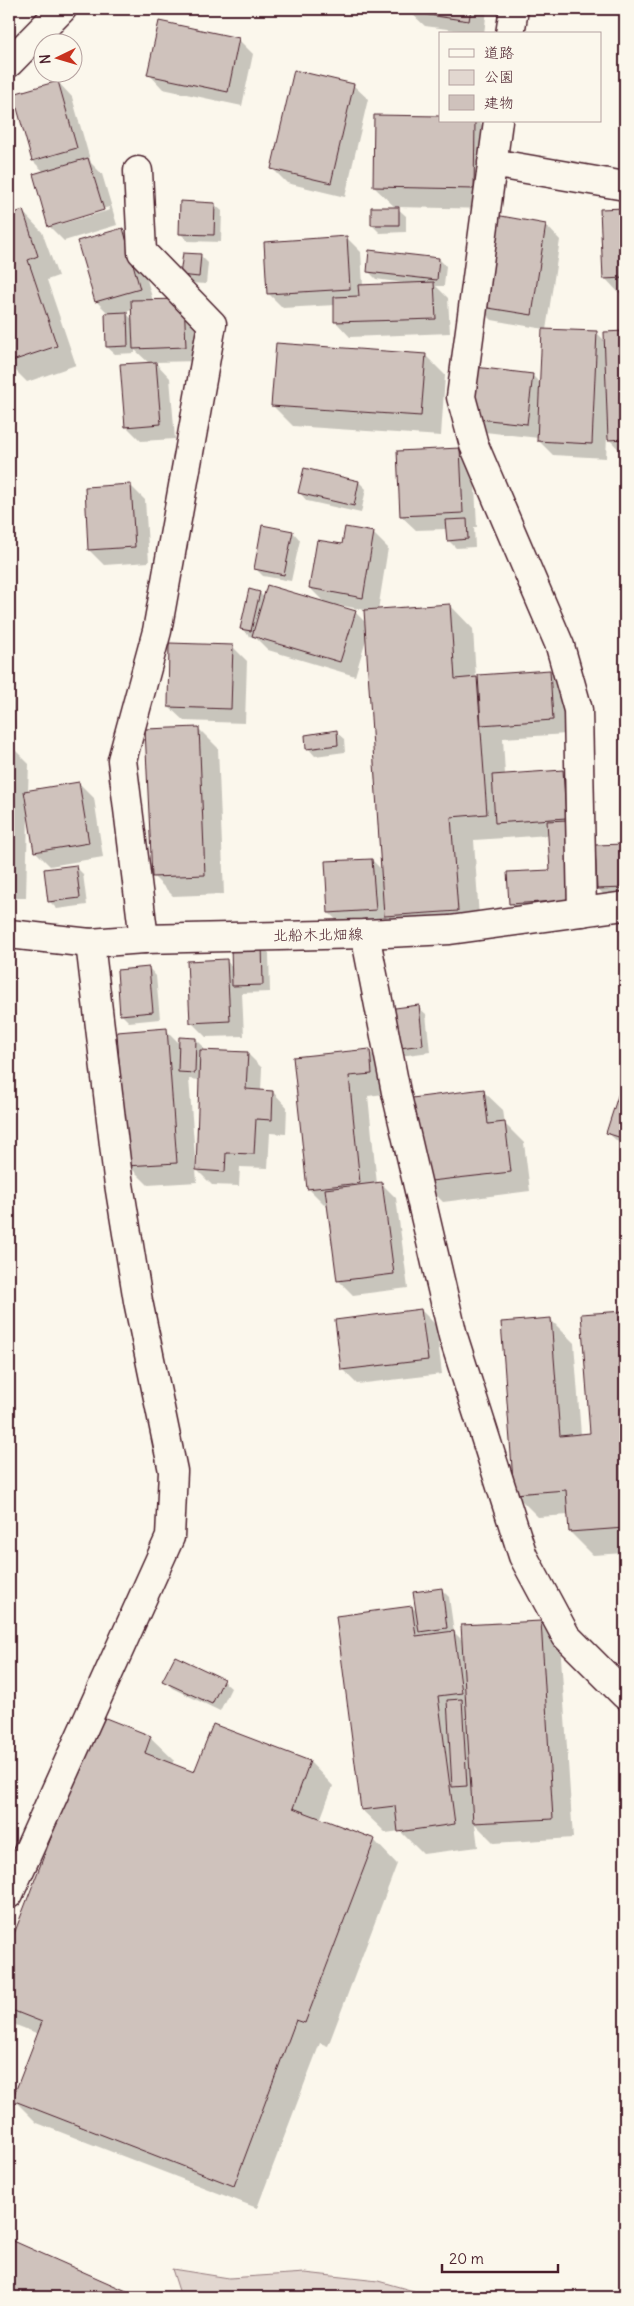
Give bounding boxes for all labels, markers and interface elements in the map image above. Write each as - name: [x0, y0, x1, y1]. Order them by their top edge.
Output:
- north arrow: [32, 32, 82, 82]
- legend: [439, 32, 602, 122]
- text: 道路: [484, 43, 514, 62]
- text: N: [36, 54, 54, 65]
- text: 公園: [484, 67, 514, 86]
- text: 建物: [484, 93, 514, 112]
- street label: 北船木北畑線: [273, 924, 363, 945]
- scale bar: [442, 2241, 558, 2273]
- text: 20 m: [449, 2249, 484, 2268]

